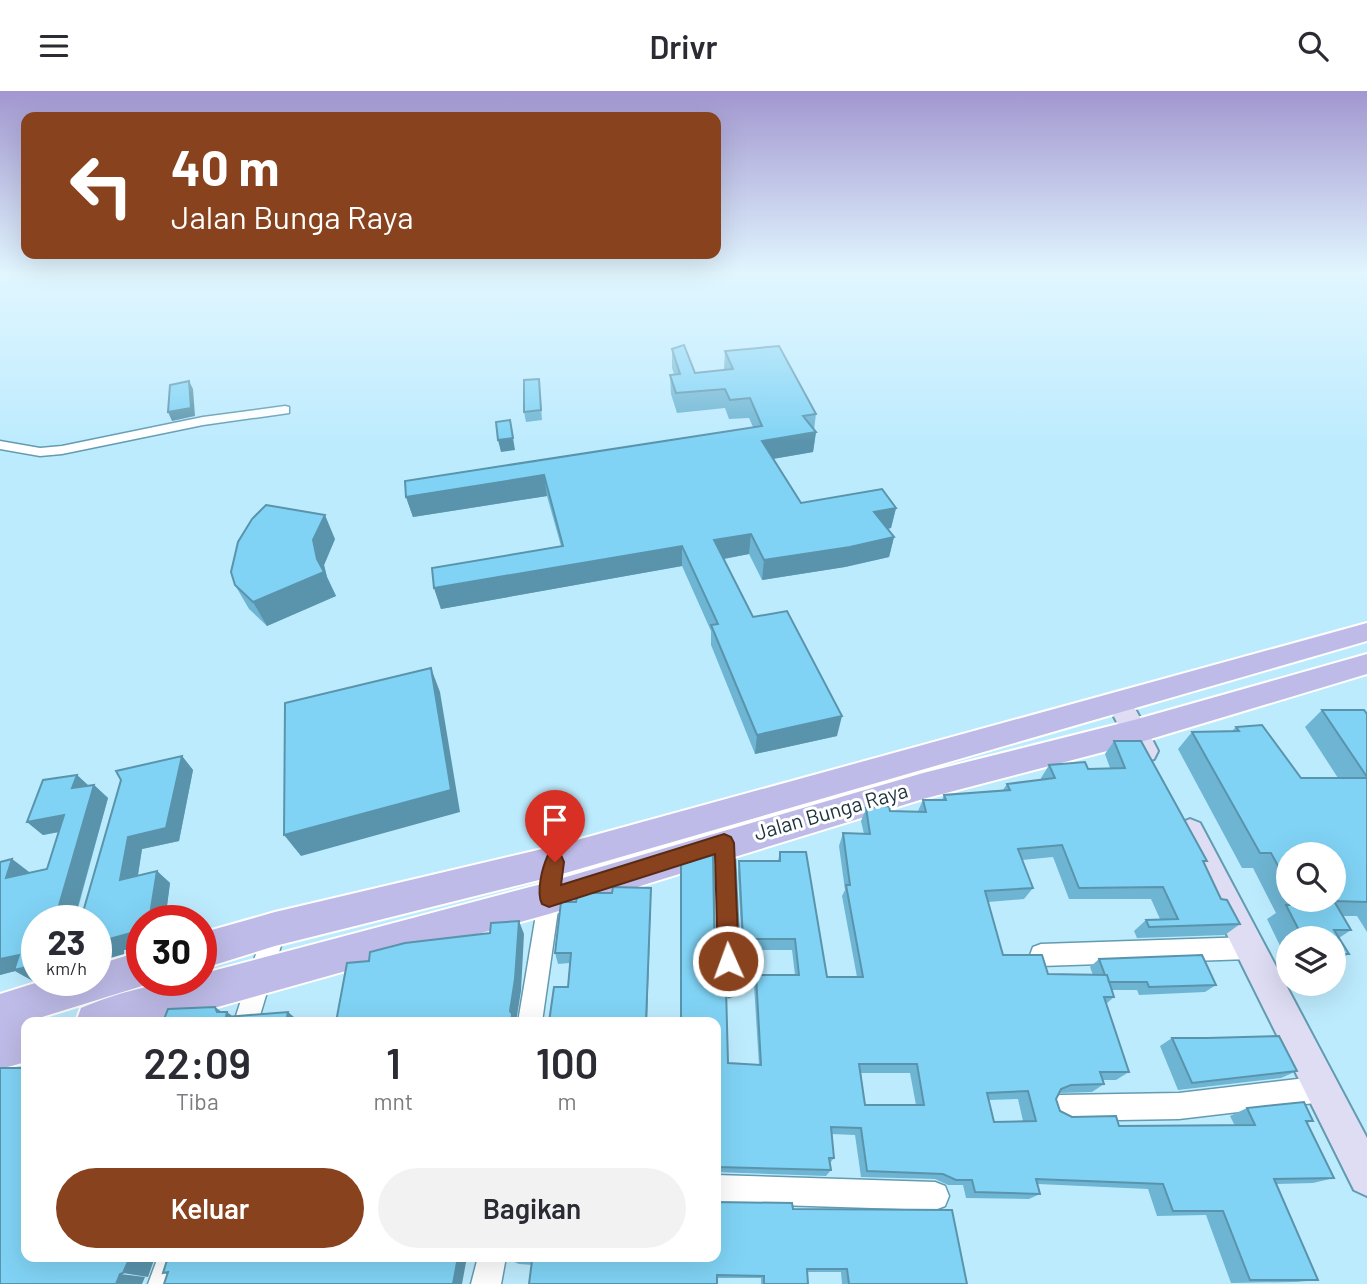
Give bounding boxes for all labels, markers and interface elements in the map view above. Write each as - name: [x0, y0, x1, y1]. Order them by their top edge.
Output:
- icon: menu: [35, 27, 73, 65]
- text: Drivr: [649, 27, 718, 65]
- icon: search: [1294, 27, 1332, 65]
- text: 40 m: [171, 137, 279, 196]
- icon: left: [56, 140, 147, 231]
- text: Jalan Bunga Raya: [171, 197, 414, 235]
- street label: Jalan Bunga Raya: [751, 777, 911, 845]
- pin: [525, 790, 585, 862]
- icon: arrive: [536, 801, 574, 839]
- map controls: [1276, 842, 1346, 996]
- button: search: [1276, 842, 1346, 912]
- speed limit sign: 30: [126, 905, 217, 996]
- text: 23: [47, 920, 86, 962]
- position arrow: [691, 924, 765, 998]
- button: layers: [1276, 926, 1346, 996]
- text: km/h: [46, 957, 87, 979]
- text: 22:09: [144, 1037, 251, 1087]
- text: 1: [386, 1037, 401, 1087]
- text: 100: [536, 1037, 598, 1087]
- text: Tiba: [176, 1087, 219, 1115]
- text: mnt: [373, 1087, 413, 1115]
- text: m: [558, 1087, 577, 1115]
- button: Keluar: [56, 1168, 364, 1248]
- button: Bagikan: [378, 1168, 686, 1248]

